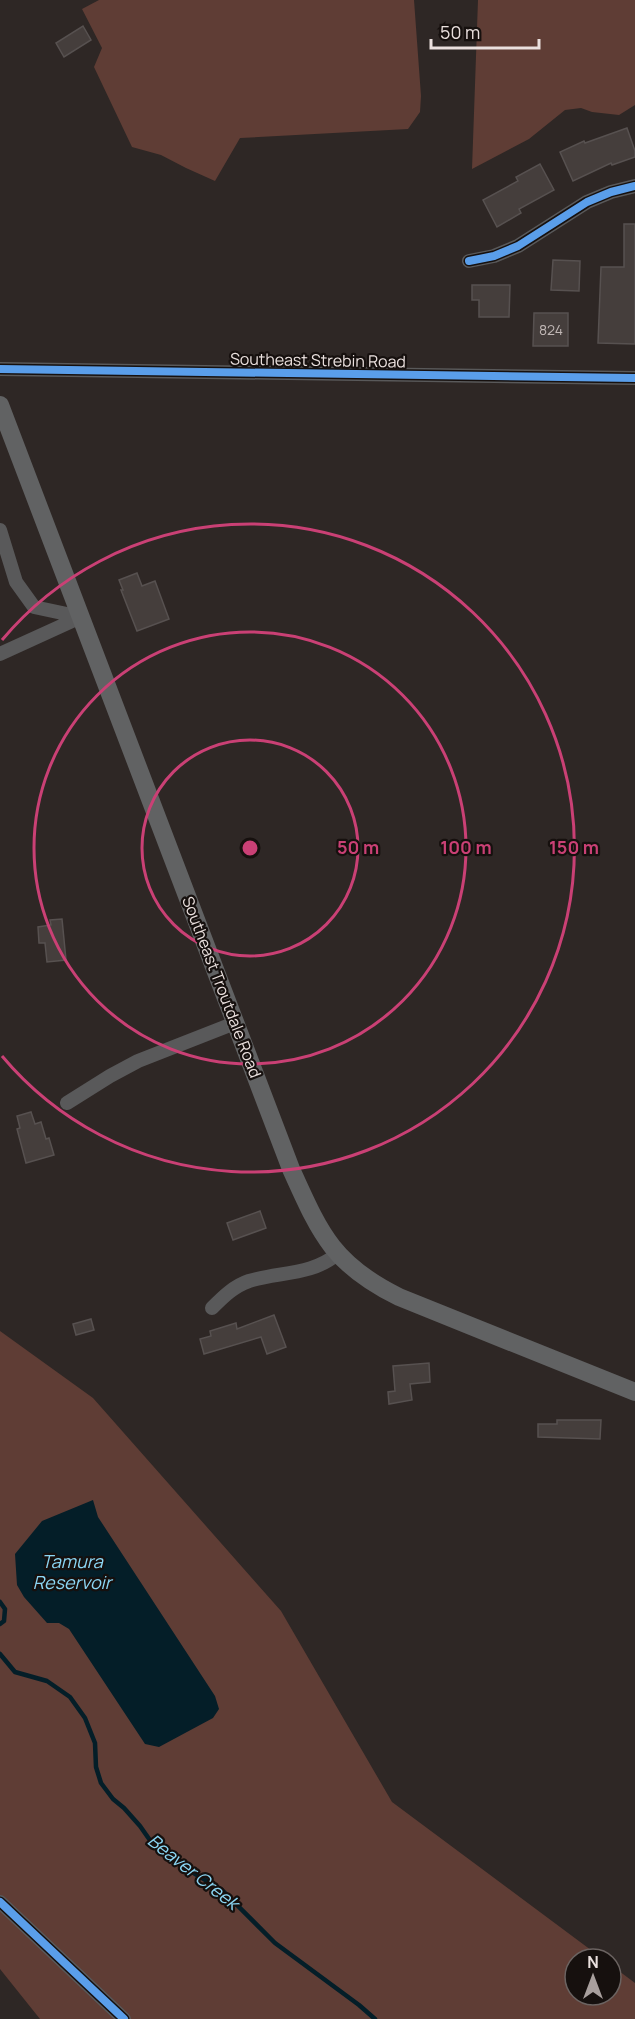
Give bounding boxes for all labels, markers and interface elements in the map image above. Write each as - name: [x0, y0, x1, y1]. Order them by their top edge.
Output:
- scale bar: [431, 12, 539, 50]
- text: 50 m: [440, 20, 480, 44]
- house number: 824: [539, 320, 563, 339]
- street label: Southeast Strebin Road: [230, 347, 406, 373]
- text: 50 m: [337, 835, 379, 859]
- text: 100 m: [440, 835, 492, 859]
- text: 150 m: [549, 835, 599, 859]
- centre of rings: [240, 838, 260, 858]
- street label: Southeast Troutdale Road: [177, 893, 267, 1081]
- water label: Tamura Reservoir: [33, 1549, 114, 1594]
- water label: Beaver Creek: [143, 1828, 247, 1916]
- north arrow: [563, 1947, 623, 2007]
- text: N: [587, 1951, 599, 1973]

